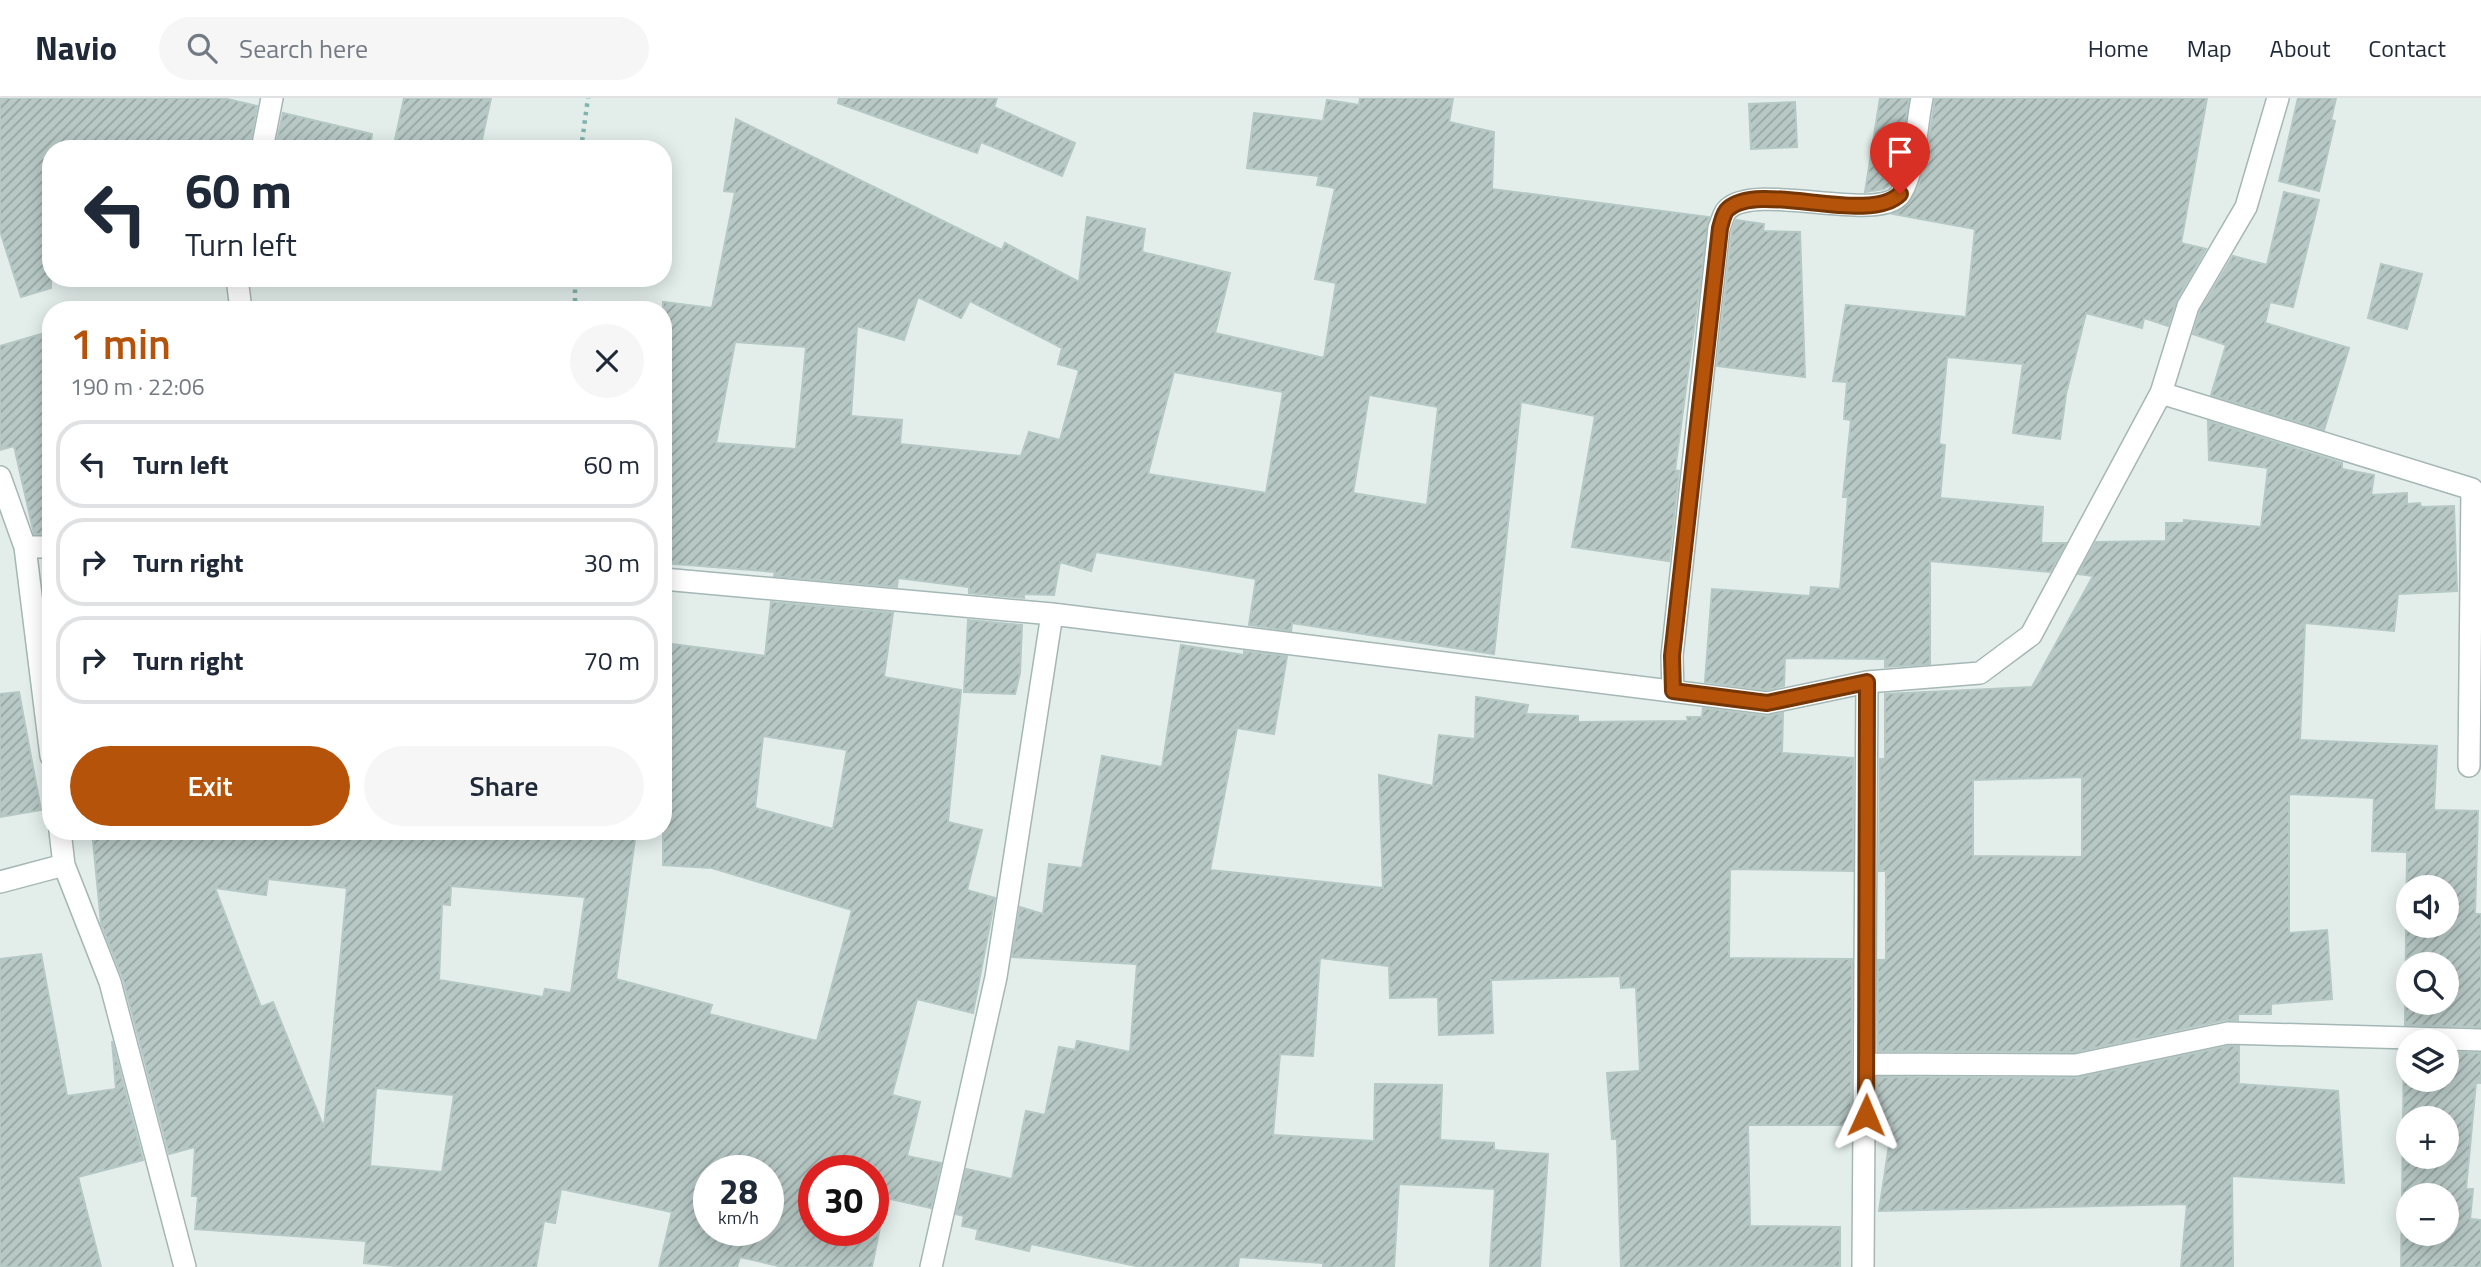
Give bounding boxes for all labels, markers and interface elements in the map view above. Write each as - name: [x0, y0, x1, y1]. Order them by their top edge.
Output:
- search box: [159, 17, 649, 80]
- text: Navio: [35, 23, 117, 73]
- icon: search: [183, 29, 221, 67]
- text: Search here: [239, 29, 368, 68]
- text: Home: [2088, 30, 2149, 66]
- text: Map: [2187, 30, 2232, 66]
- text: About: [2270, 30, 2330, 66]
- text: Contact: [2368, 30, 2446, 66]
- pin: [1870, 122, 1930, 194]
- icon: arrive: [1881, 133, 1919, 171]
- text: 60 m: [185, 152, 292, 227]
- icon: left: [70, 168, 161, 259]
- text: Turn left: [185, 220, 297, 268]
- text: 1 min: [70, 311, 171, 375]
- button: close: [570, 324, 644, 398]
- text: 190 m · 22:06: [70, 369, 205, 404]
- icon: left: [74, 445, 112, 483]
- text: Turn left: [133, 445, 228, 484]
- text: 60 m: [583, 445, 640, 484]
- icon: right: [74, 543, 112, 581]
- text: Turn right: [133, 543, 244, 582]
- text: 30 m: [583, 543, 640, 582]
- icon: right: [74, 641, 112, 679]
- text: Turn right: [133, 641, 244, 680]
- text: 70 m: [583, 641, 640, 680]
- button: Exit: [70, 746, 350, 826]
- button: Share: [364, 746, 644, 826]
- map controls: [2396, 875, 2459, 1246]
- button: sound: [2396, 875, 2459, 938]
- button: search: [2396, 952, 2459, 1015]
- button: layers: [2396, 1029, 2459, 1092]
- position arrow: [1829, 1078, 1903, 1152]
- button: +: [2396, 1106, 2459, 1169]
- speed limit sign: 30: [798, 1155, 889, 1246]
- text: 28: [719, 1164, 758, 1218]
- button: −: [2396, 1183, 2459, 1246]
- text: km/h: [718, 1204, 759, 1231]

